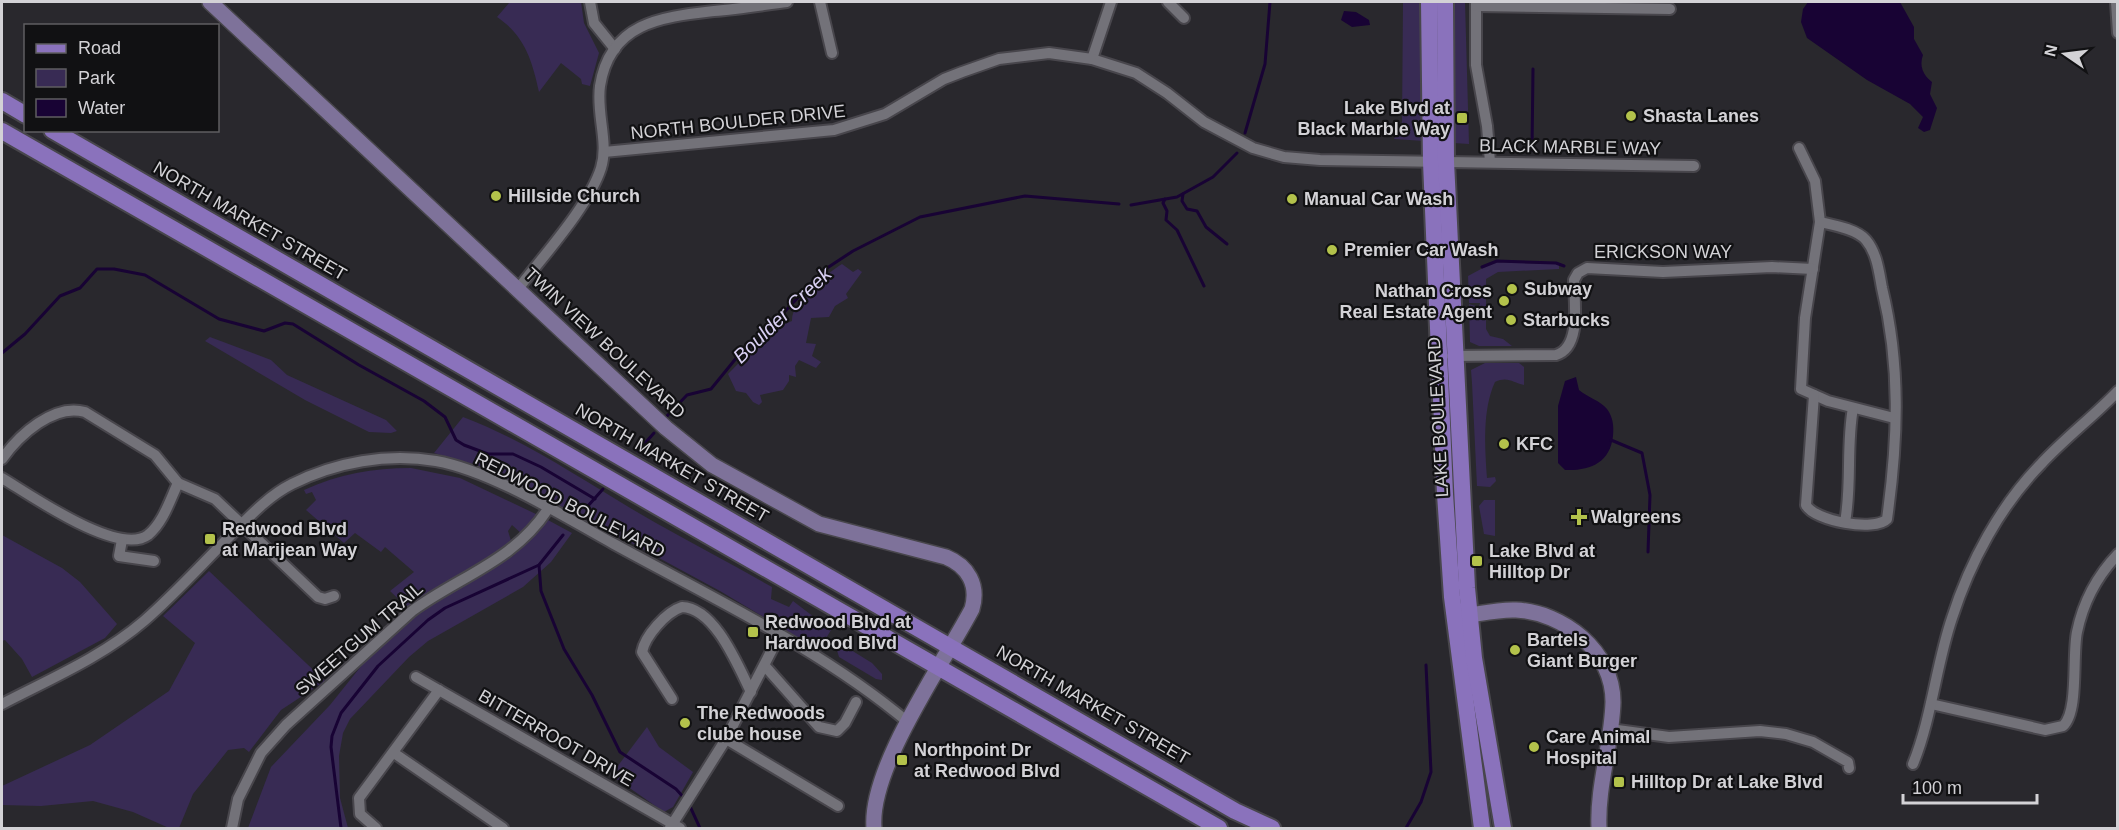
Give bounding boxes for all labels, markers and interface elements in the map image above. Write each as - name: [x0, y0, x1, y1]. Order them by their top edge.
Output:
- legend: [24, 24, 219, 132]
- north arrow: [2035, 24, 2095, 84]
- text: Road: [78, 38, 121, 58]
- text: N: [2041, 43, 2061, 58]
- text: Park: [78, 68, 116, 88]
- text: Water: [78, 98, 125, 118]
- place label: Lake Blvd at Black Marble Way: [1298, 98, 1450, 139]
- street label: NORTH BOULDER DRIVE: [630, 101, 846, 143]
- place label: Shasta Lanes: [1643, 106, 1759, 126]
- marker: Shasta Lanes: [1624, 109, 1638, 123]
- marker: Lake Blvd at Black Marble Way: [1455, 111, 1469, 125]
- street label: BLACK MARBLE WAY: [1479, 135, 1661, 159]
- street label: NORTH MARKET STREET: [150, 157, 350, 285]
- place label: Hillside Church: [508, 186, 640, 206]
- marker: Hillside Church: [489, 189, 503, 203]
- place label: Manual Car Wash: [1304, 189, 1453, 209]
- marker: Manual Car Wash: [1285, 192, 1299, 206]
- place label: Premier Car Wash: [1344, 240, 1498, 260]
- street label: ERICKSON WAY: [1594, 242, 1732, 262]
- marker: Premier Car Wash: [1325, 243, 1339, 257]
- water label: Boulder Creek: [728, 262, 836, 367]
- street label: TWIN VIEW BOULEVARD: [521, 264, 689, 422]
- place label: Subway: [1524, 279, 1592, 299]
- place label: Nathan Cross Real Estate Agent: [1340, 281, 1492, 322]
- marker: Subway: [1505, 282, 1519, 296]
- marker: Nathan Cross Real Estate Agent: [1497, 294, 1511, 308]
- place label: Starbucks: [1523, 310, 1610, 330]
- marker: Starbucks: [1504, 313, 1518, 327]
- street label: LAKE BOULEVARD: [1424, 336, 1452, 498]
- street label: NORTH MARKET STREET: [572, 399, 772, 527]
- place label: KFC: [1516, 434, 1553, 454]
- marker: KFC: [1497, 437, 1511, 451]
- street label: REDWOOD BOULEVARD: [472, 448, 668, 562]
- place label: Walgreens: [1591, 507, 1681, 527]
- marker: Walgreens: [1572, 510, 1586, 524]
- place label: Redwood Blvd at Marijean Way: [222, 519, 357, 560]
- marker: Redwood Blvd at Marijean Way: [203, 532, 217, 546]
- place label: Lake Blvd at Hilltop Dr: [1489, 541, 1595, 582]
- marker: Lake Blvd at Hilltop Dr: [1470, 554, 1484, 568]
- street label: SWEETGUM TRAIL: [291, 578, 427, 700]
- place label: Redwood Blvd at Hardwood Blvd: [765, 612, 911, 653]
- marker: Redwood Blvd at Hardwood Blvd: [746, 625, 760, 639]
- place label: Bartels Giant Burger: [1527, 630, 1637, 671]
- street label: NORTH MARKET STREET: [993, 641, 1193, 769]
- marker: Bartels Giant Burger: [1508, 643, 1522, 657]
- street label: BITTERROOT DRIVE: [475, 685, 637, 791]
- place label: The Redwoods clube house: [697, 703, 825, 744]
- marker: The Redwoods clube house: [678, 716, 692, 730]
- place label: Care Animal Hospital: [1546, 727, 1650, 768]
- place label: Northpoint Dr at Redwood Blvd: [914, 740, 1060, 781]
- marker: Care Animal Hospital: [1527, 740, 1541, 754]
- marker: Northpoint Dr at Redwood Blvd: [895, 753, 909, 767]
- scale bar: [1903, 767, 2036, 805]
- place label: Hilltop Dr at Lake Blvd: [1631, 772, 1823, 792]
- marker: Hilltop Dr at Lake Blvd: [1612, 775, 1626, 789]
- text: 100 m: [1912, 778, 1962, 798]

